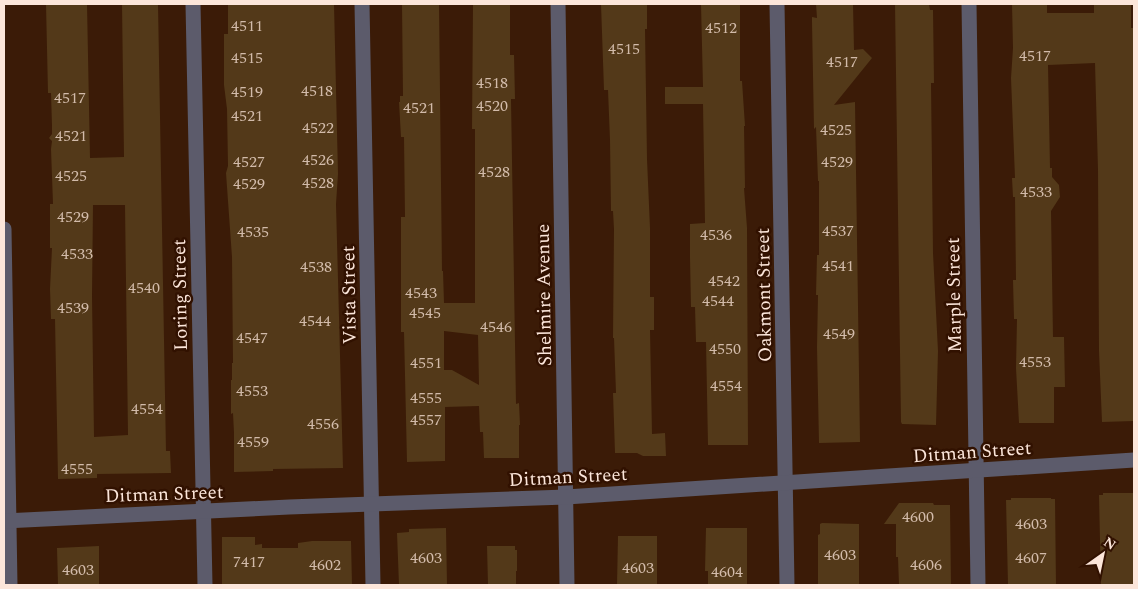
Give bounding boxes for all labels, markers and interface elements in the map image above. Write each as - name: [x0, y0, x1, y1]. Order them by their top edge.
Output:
- house number: 4511: [231, 14, 263, 38]
- house number: 4512: [705, 16, 737, 40]
- house number: 4515: [608, 37, 640, 61]
- house number: 4517: [1019, 44, 1051, 68]
- house number: 4515: [231, 46, 263, 70]
- house number: 4517: [826, 50, 858, 74]
- house number: 4518: [476, 71, 508, 95]
- house number: 4518: [301, 79, 333, 103]
- house number: 4519: [231, 80, 263, 104]
- house number: 4517: [54, 86, 86, 110]
- house number: 4520: [476, 94, 508, 118]
- house number: 4521: [403, 96, 435, 120]
- house number: 4521: [231, 104, 263, 128]
- house number: 4522: [302, 116, 334, 140]
- house number: 4525: [820, 118, 852, 142]
- house number: 4521: [55, 124, 87, 148]
- house number: 4526: [302, 148, 334, 172]
- house number: 4527: [233, 150, 265, 174]
- house number: 4529: [821, 150, 853, 174]
- house number: 4528: [478, 160, 510, 184]
- house number: 4525: [55, 164, 87, 188]
- house number: 4528: [302, 171, 334, 195]
- house number: 4529: [233, 172, 265, 196]
- house number: 4533: [1020, 180, 1052, 204]
- house number: 4529: [57, 205, 89, 229]
- house number: 4537: [822, 219, 854, 243]
- house number: 4535: [237, 220, 269, 244]
- house number: 4536: [700, 223, 732, 247]
- street label: Shelmire Avenue: [529, 224, 560, 366]
- street label: Oakmont Street: [749, 227, 780, 362]
- street label: Marple Street: [939, 237, 970, 353]
- street label: Loring Street: [165, 239, 196, 351]
- house number: 4533: [61, 242, 93, 266]
- street label: Vista Street: [334, 245, 365, 345]
- house number: 4541: [822, 254, 854, 278]
- house number: 4538: [300, 255, 332, 279]
- house number: 4542: [708, 269, 740, 293]
- house number: 4540: [128, 276, 160, 300]
- house number: 4543: [405, 281, 437, 305]
- house number: 4544: [702, 289, 734, 313]
- house number: 4539: [57, 296, 89, 320]
- house number: 4545: [409, 301, 441, 325]
- house number: 4544: [299, 309, 331, 333]
- house number: 4546: [480, 315, 512, 339]
- house number: 4549: [823, 322, 855, 346]
- house number: 4547: [236, 326, 268, 350]
- house number: 4550: [709, 337, 741, 361]
- house number: 4553: [1019, 350, 1051, 374]
- house number: 4551: [410, 351, 442, 375]
- house number: 4554: [710, 374, 742, 398]
- house number: 4553: [236, 379, 268, 403]
- house number: 4555: [410, 386, 442, 410]
- house number: 4554: [131, 397, 163, 421]
- house number: 4557: [410, 408, 442, 432]
- house number: 4556: [307, 412, 339, 436]
- house number: 4559: [237, 430, 269, 454]
- street label: Ditman Street: [912, 434, 1033, 471]
- house number: 4555: [61, 457, 93, 481]
- street label: Ditman Street: [508, 460, 628, 495]
- street label: Ditman Street: [104, 478, 224, 511]
- house number: 4600: [902, 505, 934, 529]
- house number: 4603: [1015, 512, 1047, 536]
- north arrow: [1078, 529, 1128, 579]
- text: N: [1099, 532, 1120, 555]
- house number: 4603: [824, 543, 856, 567]
- house number: 4603: [410, 546, 442, 570]
- house number: 4607: [1015, 546, 1047, 570]
- house number: 7417: [233, 550, 265, 574]
- house number: 4602: [309, 553, 341, 577]
- house number: 4606: [910, 553, 942, 577]
- house number: 4603: [622, 556, 654, 580]
- house number: 4603: [62, 558, 94, 582]
- house number: 4604: [711, 560, 743, 584]

